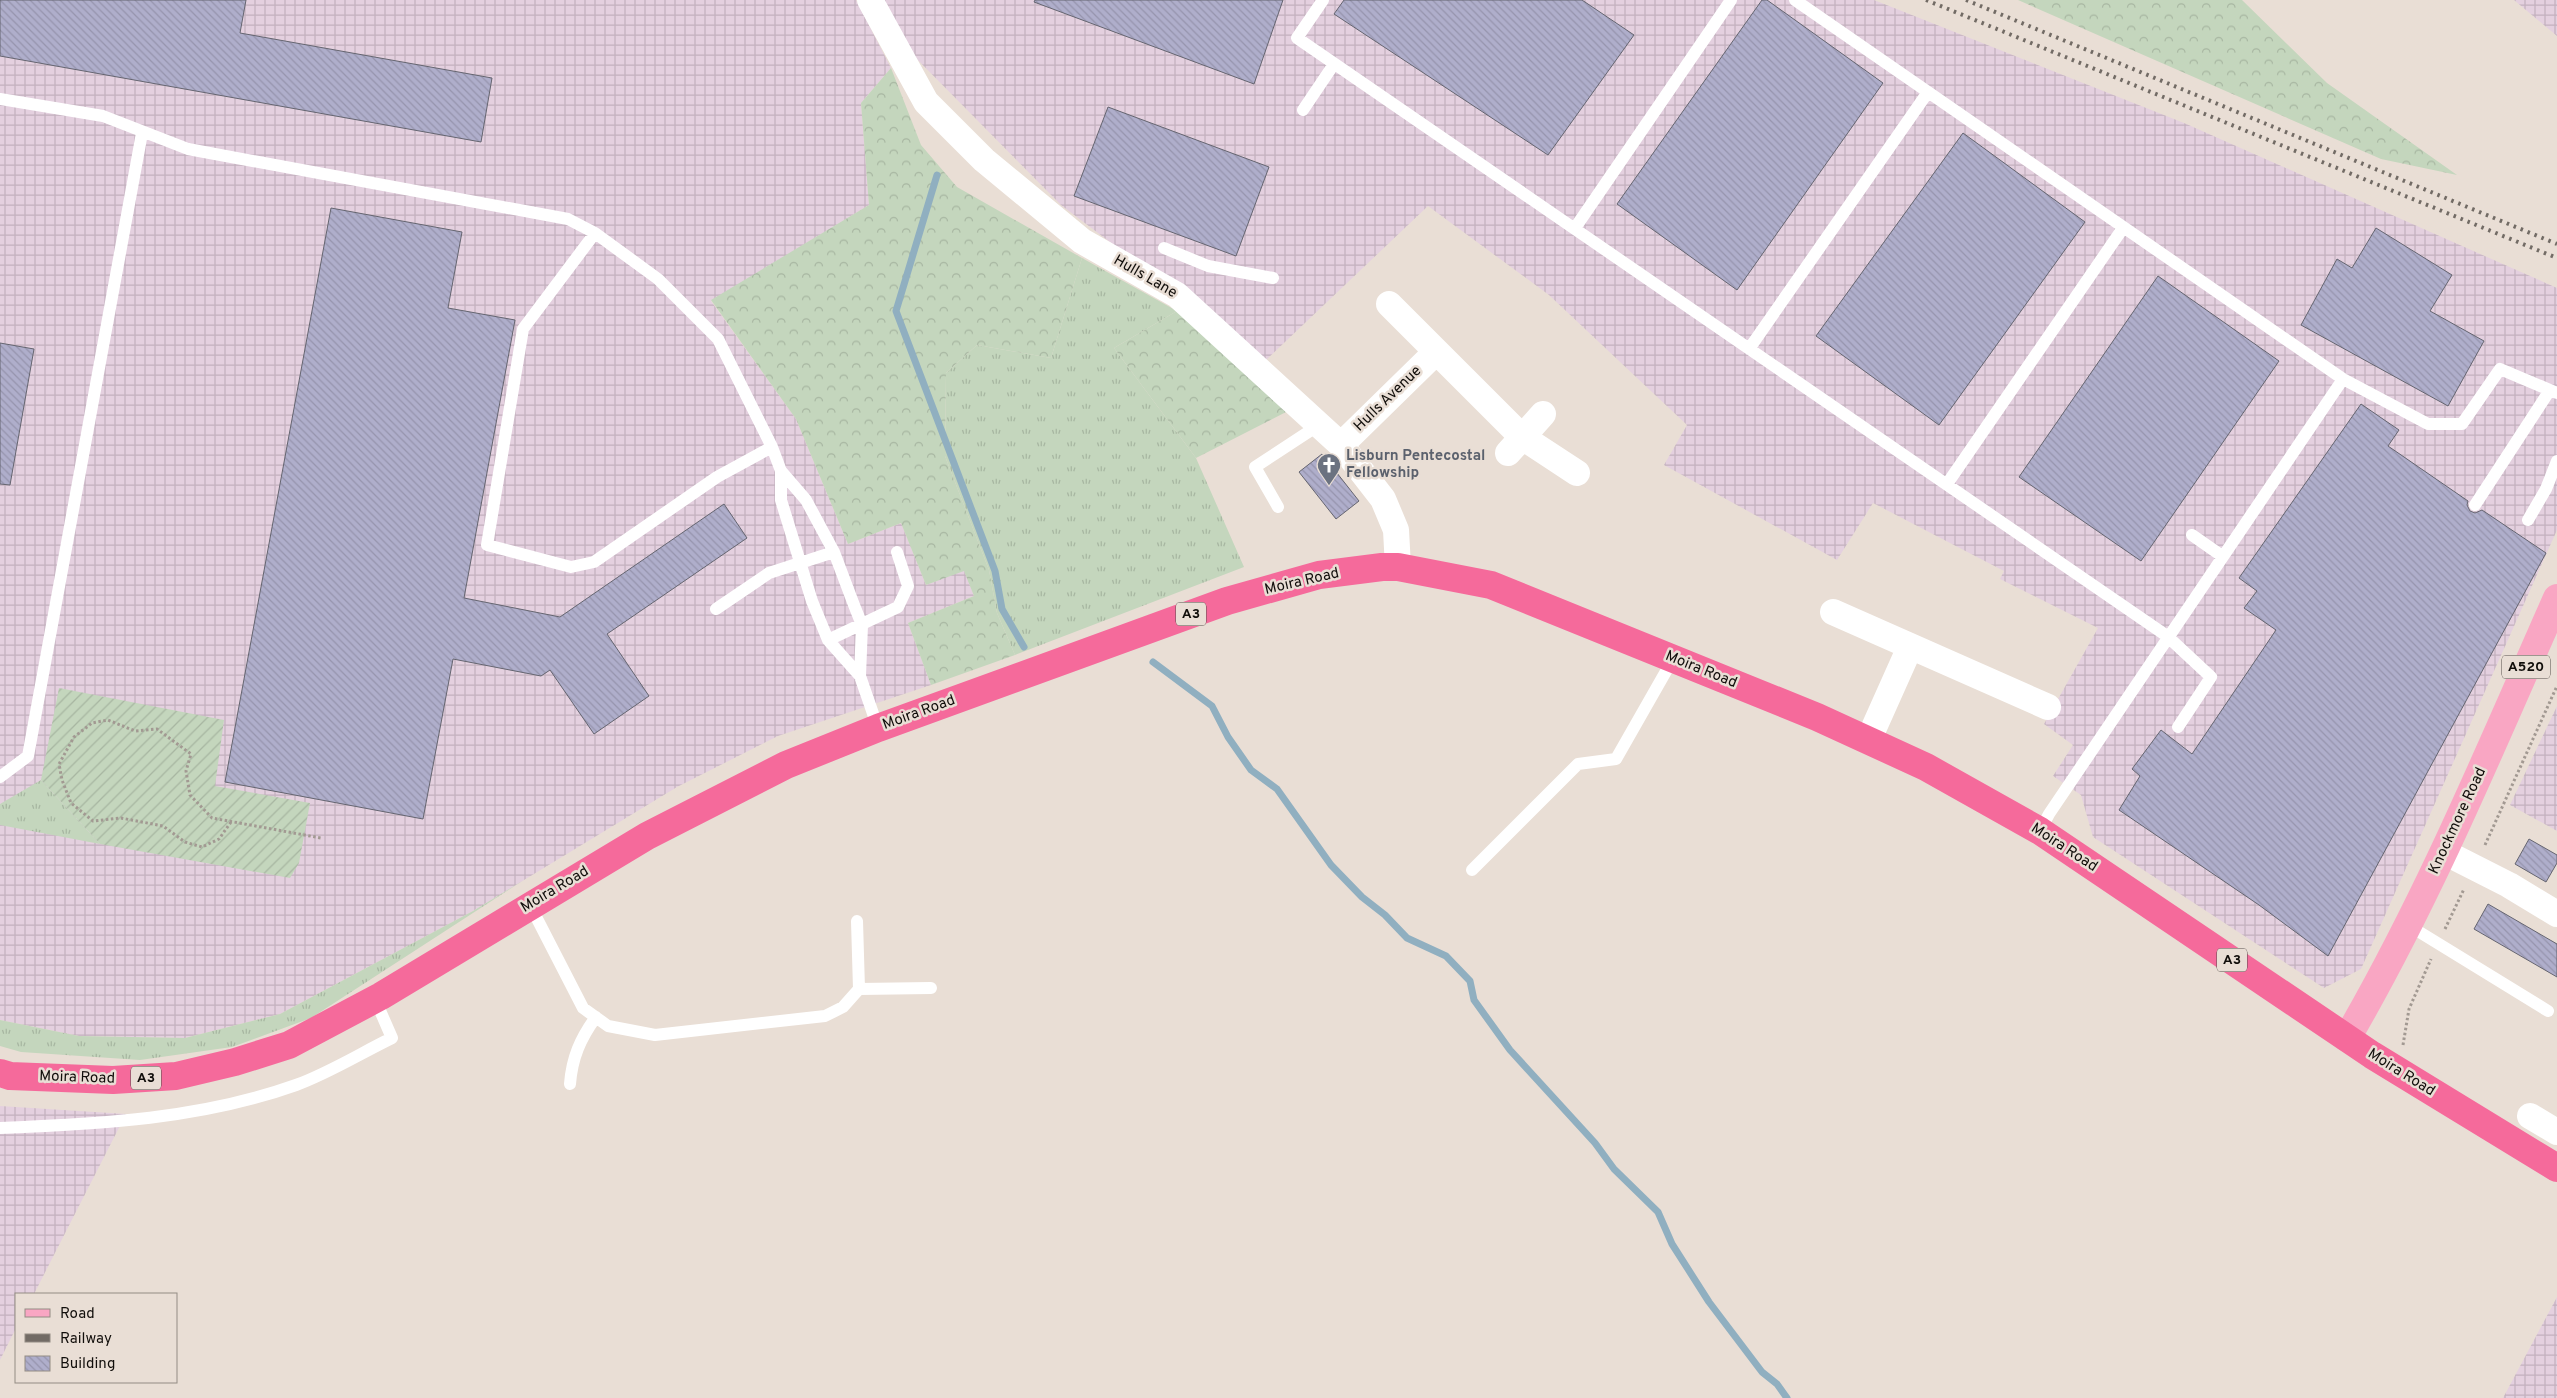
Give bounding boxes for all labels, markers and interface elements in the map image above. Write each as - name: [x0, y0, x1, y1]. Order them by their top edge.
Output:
- street label: Hulls Lane: [1110, 251, 1180, 303]
- street label: Hulls Avenue: [1350, 362, 1426, 436]
- place label: Lisburn Pentecostal Fellowship: [1346, 447, 1485, 483]
- church icon: Lisburn Pentecostal Fellowship: [1316, 452, 1342, 486]
- street label: Moira Road: [1263, 564, 1341, 600]
- road number: A3: [1176, 602, 1206, 626]
- street label: Moira Road: [1662, 647, 1740, 693]
- road number: A520: [2502, 656, 2550, 679]
- street label: Moira Road: [880, 691, 958, 735]
- street label: Knockmore Road: [2425, 765, 2491, 877]
- street label: Moira Road: [2027, 819, 2101, 877]
- street label: Moira Road: [518, 862, 592, 918]
- road number: A3: [2217, 948, 2247, 972]
- street label: Moira Road: [2364, 1045, 2438, 1101]
- road number: A3: [131, 1066, 161, 1090]
- street label: Moira Road: [39, 1067, 115, 1089]
- legend: [15, 1293, 178, 1383]
- text: Road: [60, 1305, 95, 1324]
- text: Railway: [60, 1330, 112, 1349]
- text: Building: [60, 1355, 115, 1374]

